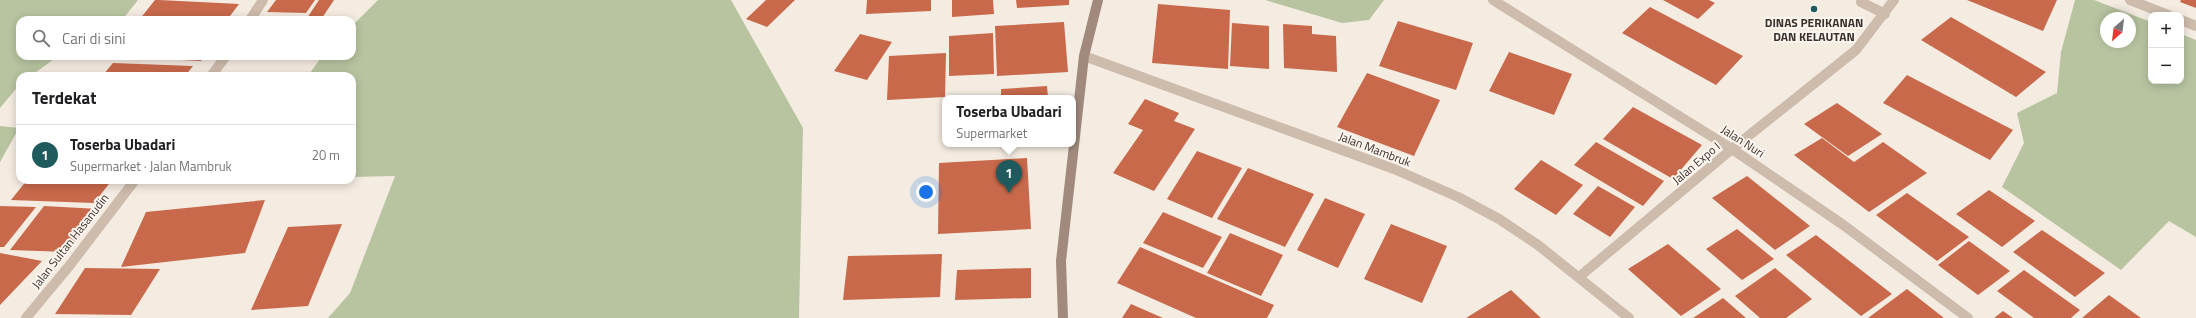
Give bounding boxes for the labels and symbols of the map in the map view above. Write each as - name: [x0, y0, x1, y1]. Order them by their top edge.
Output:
- marker: DINAS PERIKANAN DAN KELAUTAN: [1809, 4, 1819, 14]
- north arrow: [2100, 12, 2136, 48]
- place label: DINAS PERIKANAN DAN KELAUTAN: [1765, 13, 1863, 46]
- street label: Jalan Nuri: [1717, 120, 1769, 162]
- street label: Jalan Mambruk: [1336, 127, 1414, 172]
- street label: Jalan Expo I: [1668, 137, 1724, 189]
- pin: 1: [996, 160, 1022, 193]
- your location: [916, 182, 936, 202]
- street label: Jalan Sultan Hasanudin: [27, 189, 113, 293]

